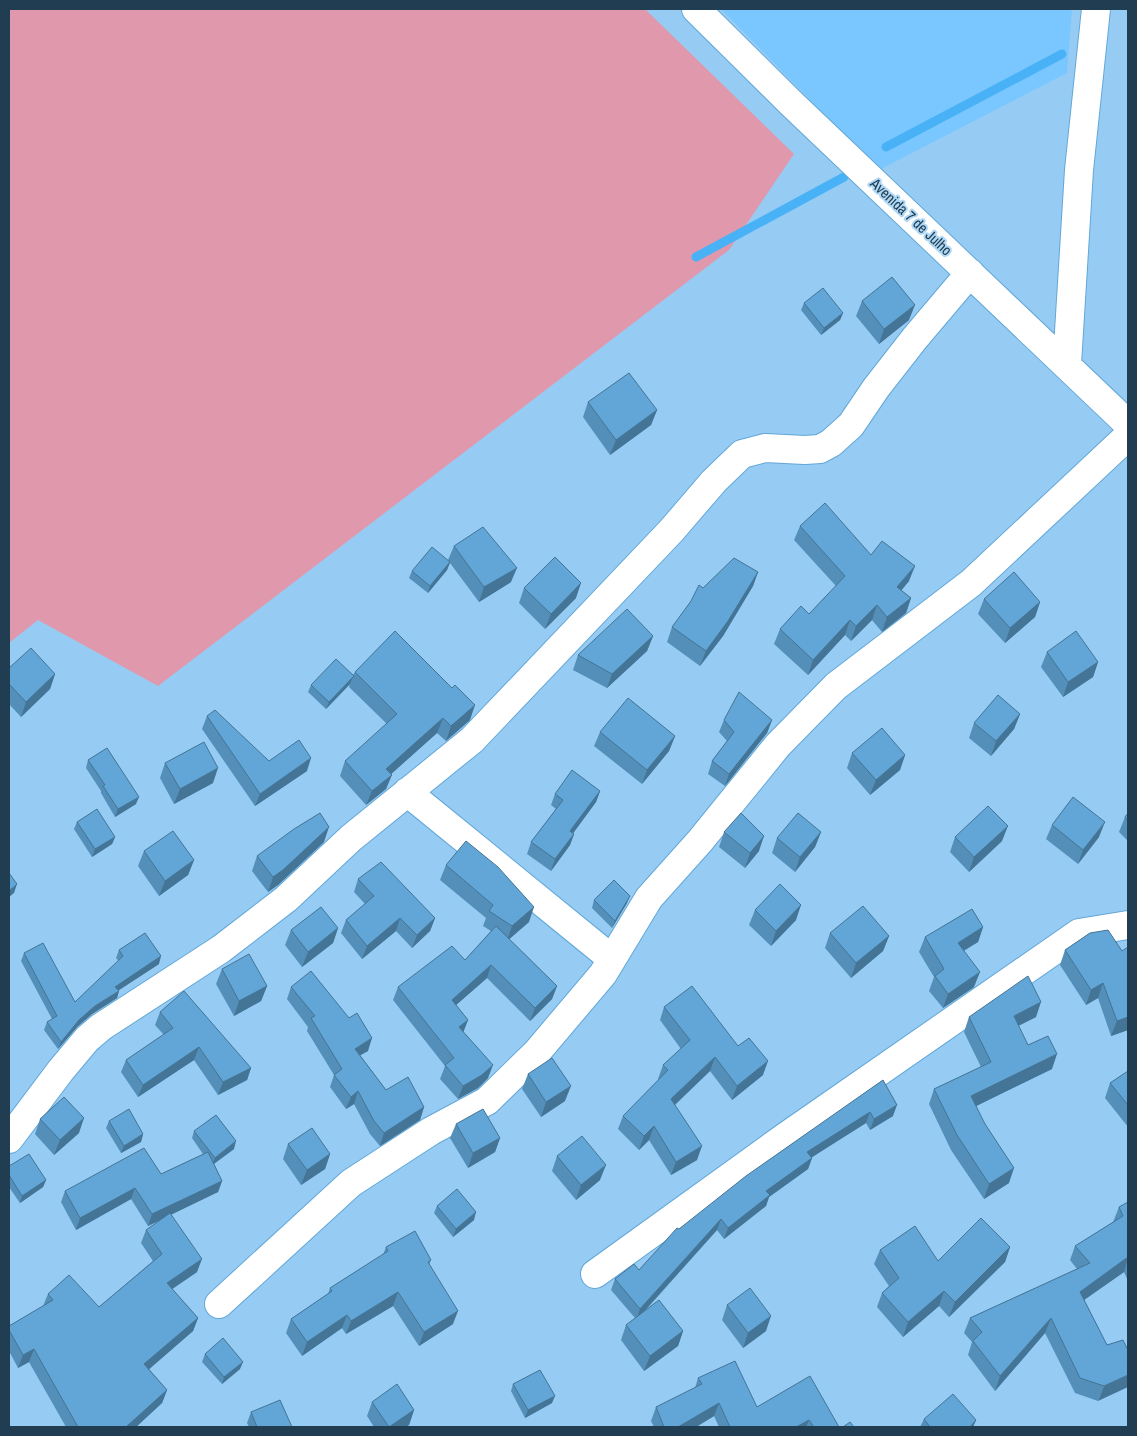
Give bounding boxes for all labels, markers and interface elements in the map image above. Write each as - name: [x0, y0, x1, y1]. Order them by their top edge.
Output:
- street label: Avenida 7 de Julho: [865, 172, 957, 260]

